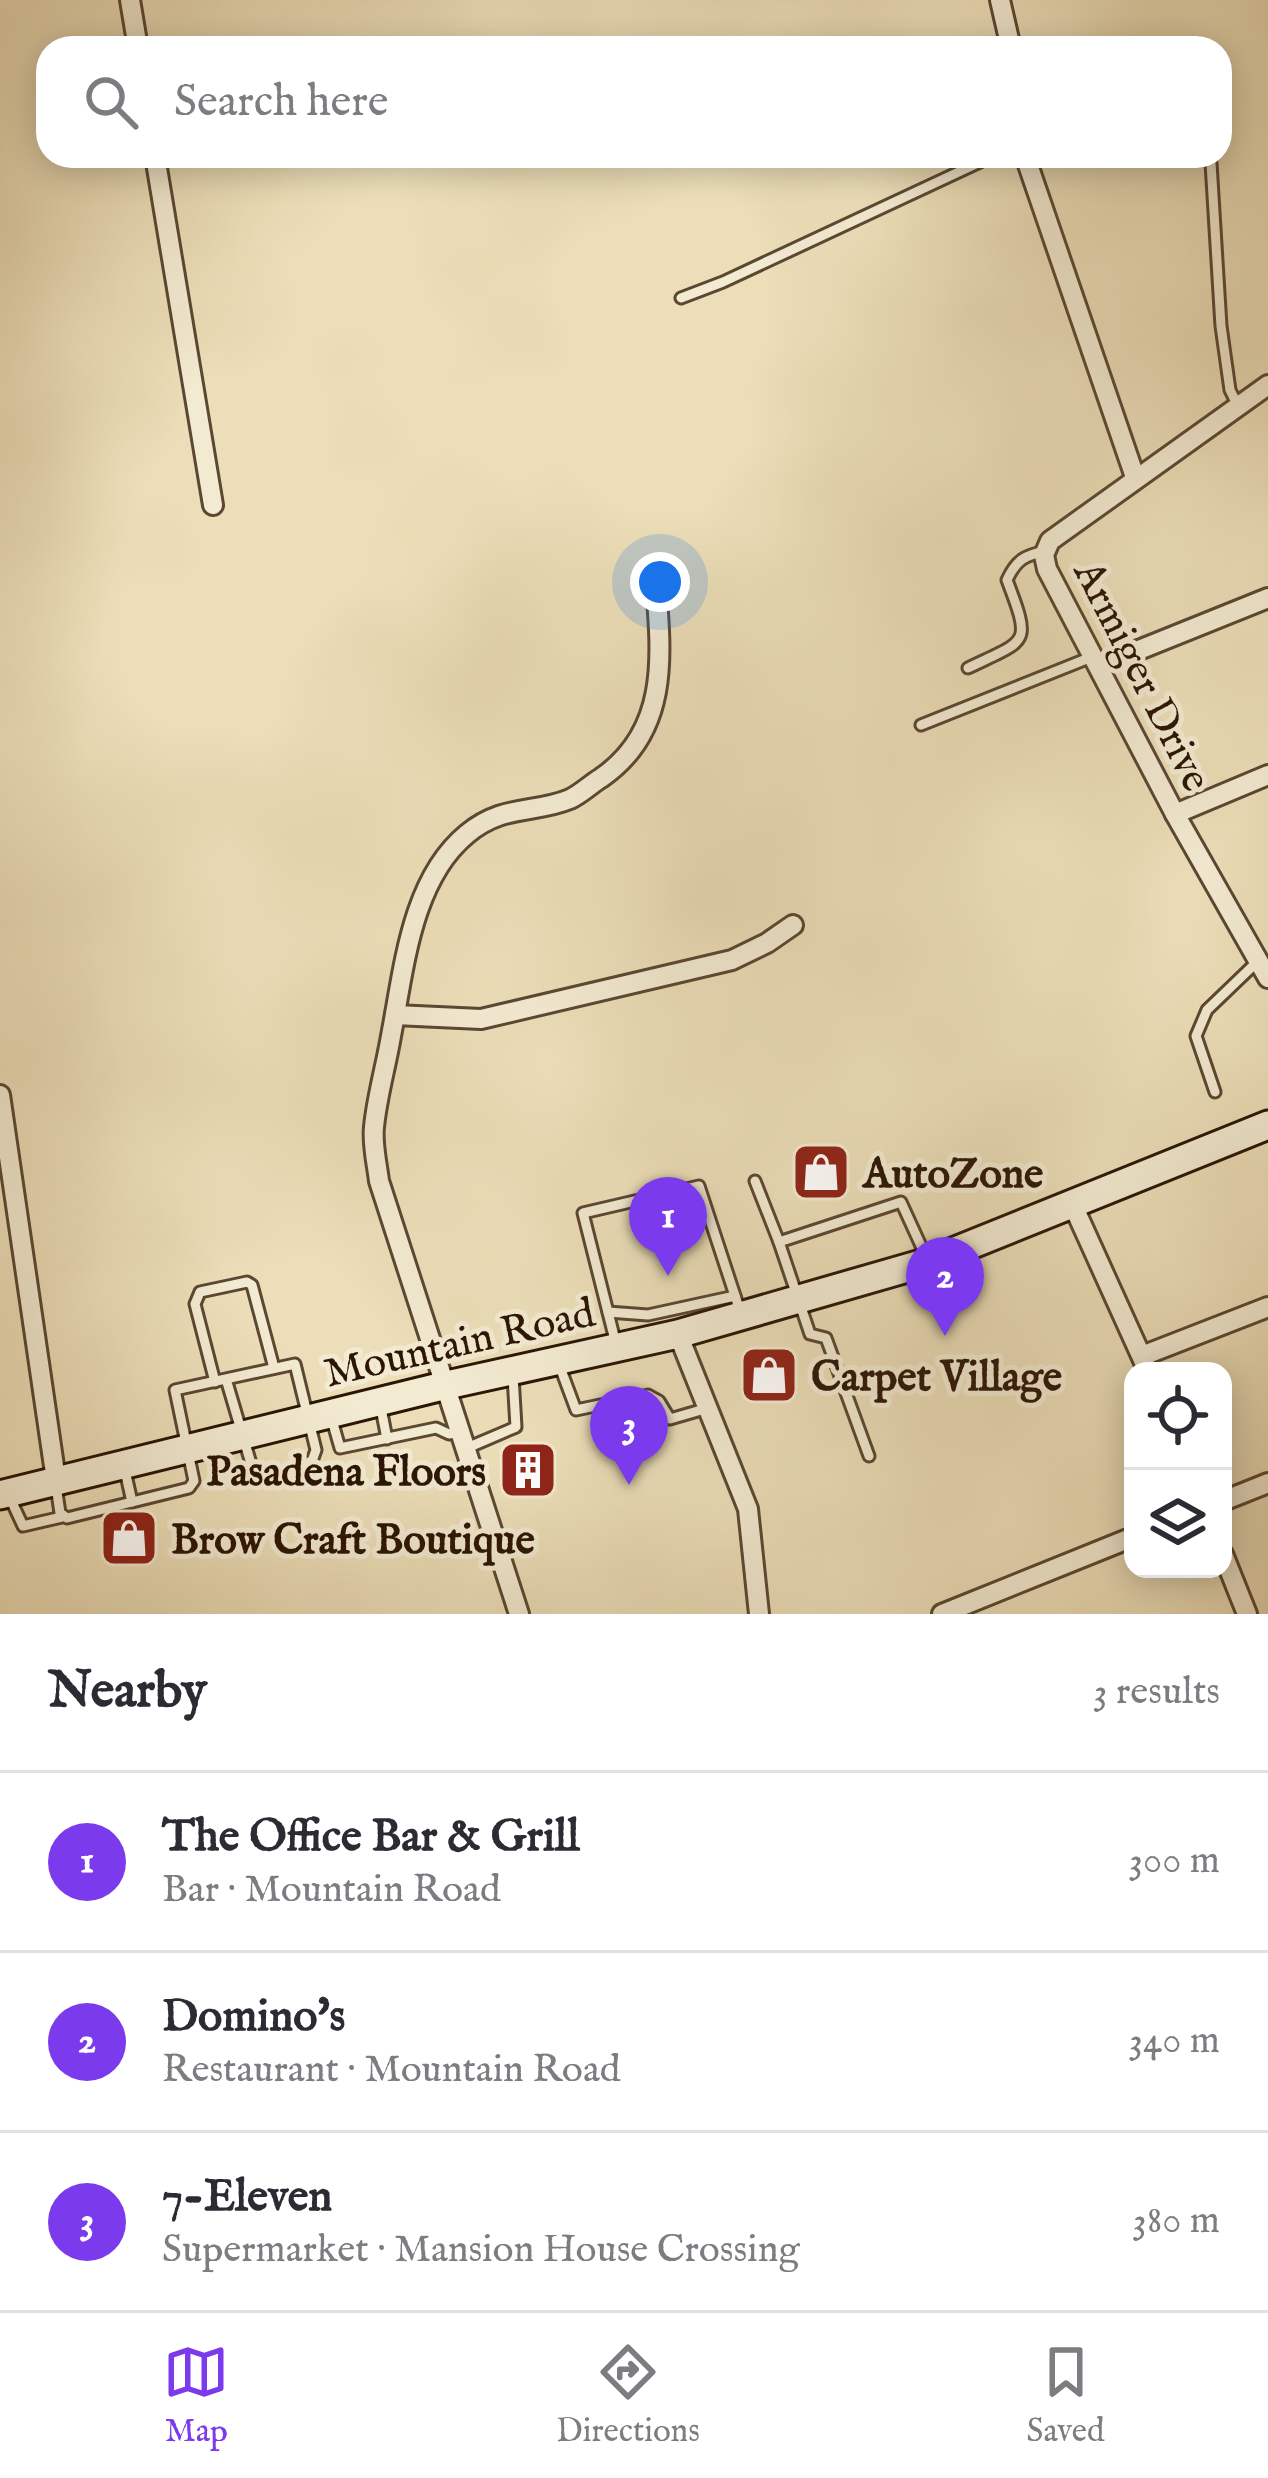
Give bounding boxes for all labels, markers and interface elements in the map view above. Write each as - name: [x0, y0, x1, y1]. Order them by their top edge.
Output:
- search box: [36, 36, 1232, 168]
- icon: search: [78, 69, 144, 135]
- text: Search here: [174, 74, 388, 131]
- street label: Armiger Drive: [1060, 551, 1222, 801]
- your location: [630, 552, 690, 612]
- shop icon: AutoZone: [790, 1141, 852, 1203]
- place label: AutoZone: [861, 1149, 1043, 1202]
- pin: 1: [629, 1177, 707, 1276]
- pin: 2: [906, 1237, 984, 1336]
- street label: Mountain Road: [319, 1287, 601, 1401]
- shop icon: Carpet Village: [738, 1344, 800, 1406]
- place label: Carpet Village: [811, 1352, 1062, 1405]
- map controls: [1124, 1362, 1232, 1578]
- button: locate: [1124, 1362, 1232, 1470]
- pin: 3: [590, 1386, 668, 1485]
- building icon: Pasadena Floors: [497, 1439, 559, 1501]
- place label: Pasadena Floors: [206, 1447, 486, 1500]
- button: layers: [1124, 1470, 1232, 1578]
- shop icon: Brow Craft Boutique: [98, 1507, 160, 1569]
- place label: Brow Craft Boutique: [171, 1515, 535, 1568]
- text: Nearby: [48, 1660, 207, 1725]
- text: 3 results: [1093, 1668, 1220, 1717]
- text: The Office Bar & Grill: [162, 1809, 580, 1866]
- text: 1: [80, 1837, 94, 1886]
- text: 300 m: [1128, 1837, 1220, 1886]
- text: Bar · Mountain Road: [162, 1866, 501, 1915]
- text: Domino's: [162, 1989, 345, 2046]
- text: 2: [78, 2017, 96, 2066]
- text: 340 m: [1129, 2017, 1220, 2066]
- text: Restaurant · Mountain Road: [162, 2046, 621, 2095]
- text: 7-Eleven: [162, 2169, 332, 2226]
- text: 3: [80, 2197, 94, 2246]
- text: 380 m: [1132, 2197, 1220, 2246]
- text: Supermarket · Mansion House Crossing: [162, 2226, 800, 2275]
- tab: Map: [163, 2339, 229, 2453]
- tab: Directions: [556, 2339, 700, 2453]
- tab: Saved: [1027, 2339, 1105, 2453]

